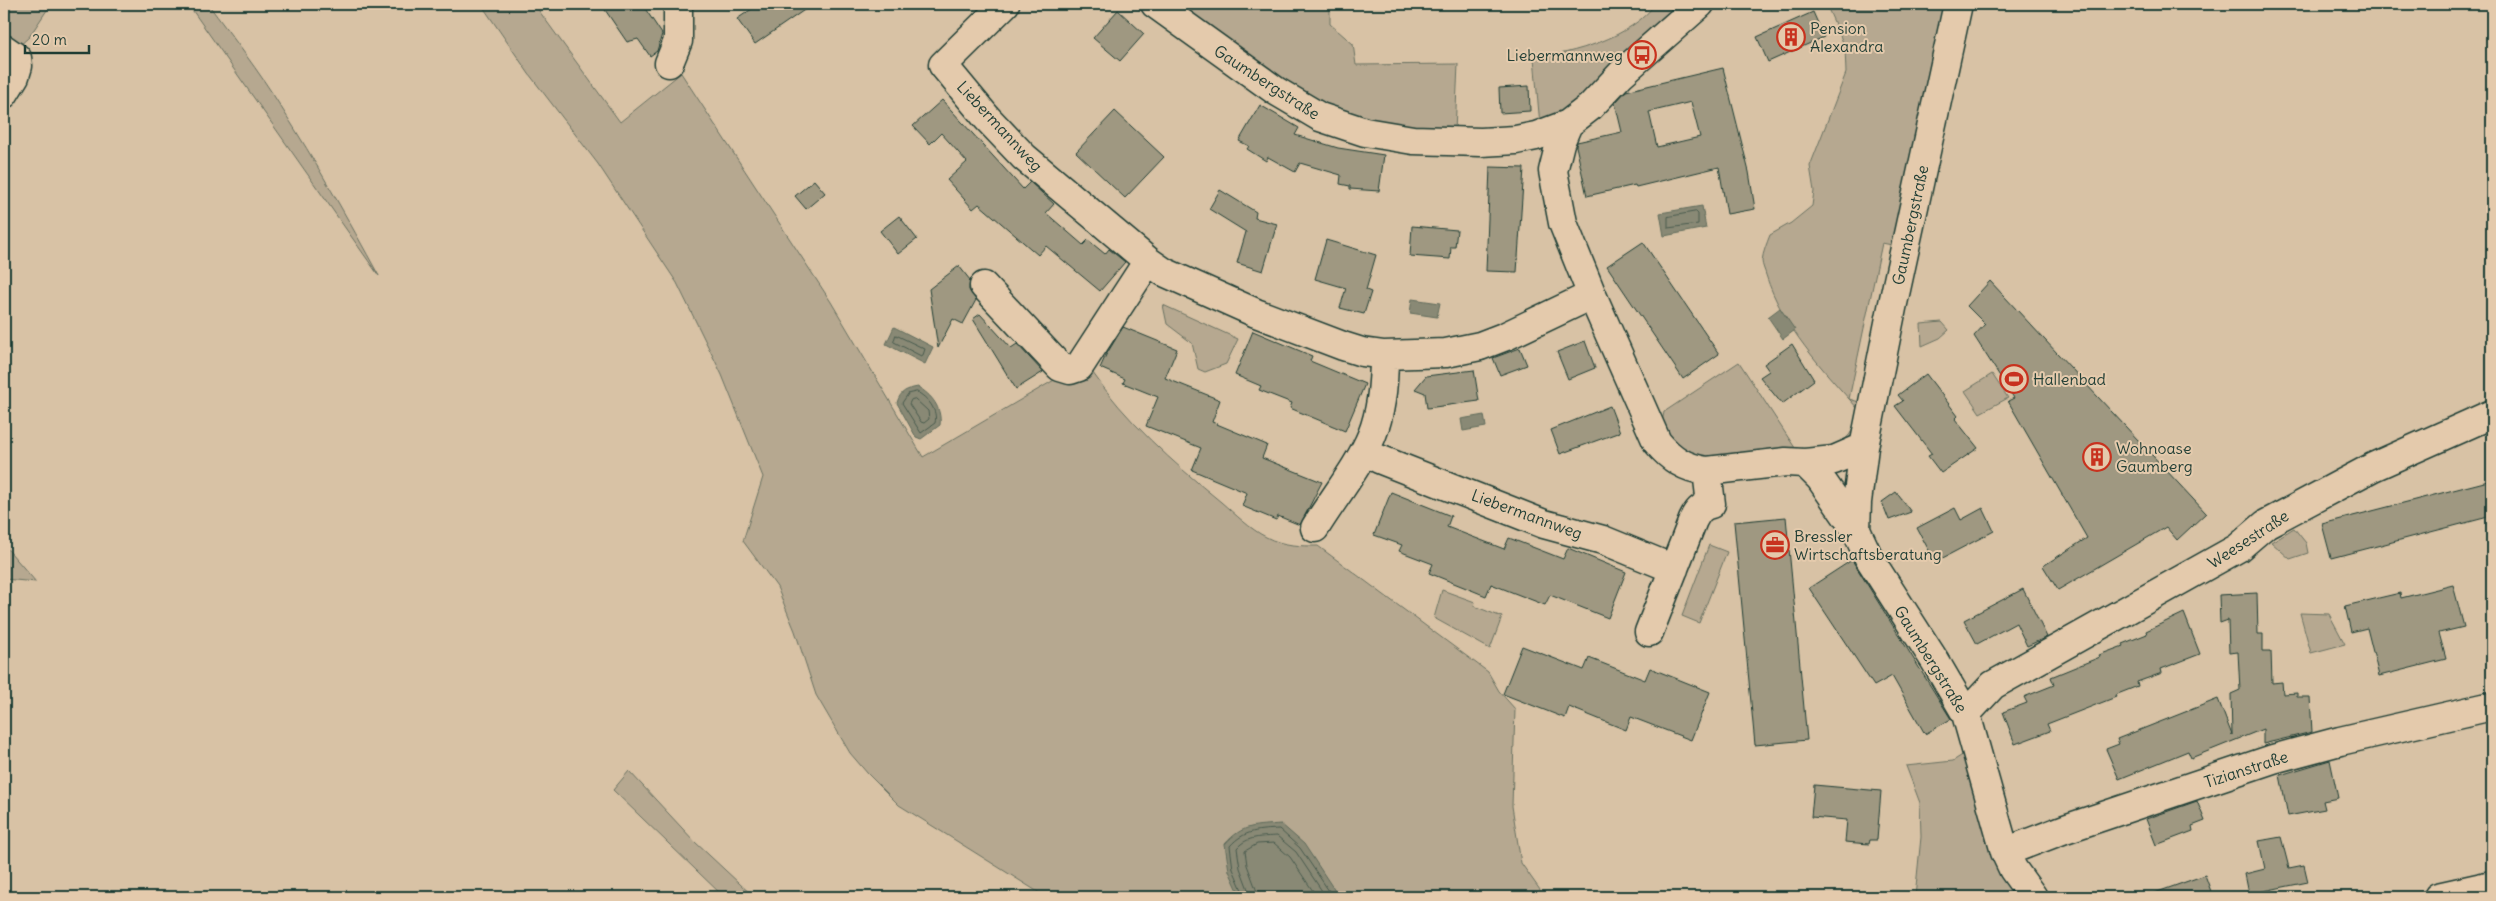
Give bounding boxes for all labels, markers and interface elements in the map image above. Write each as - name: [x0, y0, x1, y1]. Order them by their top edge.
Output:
- place label: Pension Alexandra: [1810, 18, 1883, 56]
- scale bar: [25, 22, 89, 54]
- building icon: Pension Alexandra: [1776, 22, 1806, 52]
- text: 20 m: [32, 30, 67, 49]
- street label: Gaumbergstraße: [1210, 40, 1324, 124]
- bus stop icon: Liebermannweg: [1627, 40, 1657, 70]
- place label: Liebermannweg: [1506, 45, 1623, 65]
- street label: Liebermannweg: [953, 77, 1047, 175]
- street label: Gaumbergstraße: [1888, 163, 1932, 287]
- sports icon: Hallenbad: [1999, 364, 2029, 394]
- place label: Hallenbad: [2033, 369, 2106, 389]
- place label: Wohnoase Gaumberg: [2116, 438, 2193, 476]
- building icon: Wohnoase Gaumberg: [2082, 442, 2112, 472]
- street label: Liebermannweg: [1469, 485, 1585, 543]
- street label: Weesestraße: [2204, 505, 2292, 573]
- place label: Bressler Wirtschaftsberatung: [1794, 526, 1942, 564]
- office icon: Bressler Wirtschaftsberatung: [1760, 530, 1790, 560]
- street label: Gaumbergstraße: [1890, 602, 1972, 716]
- street label: Tizianstraße: [2202, 746, 2290, 792]

